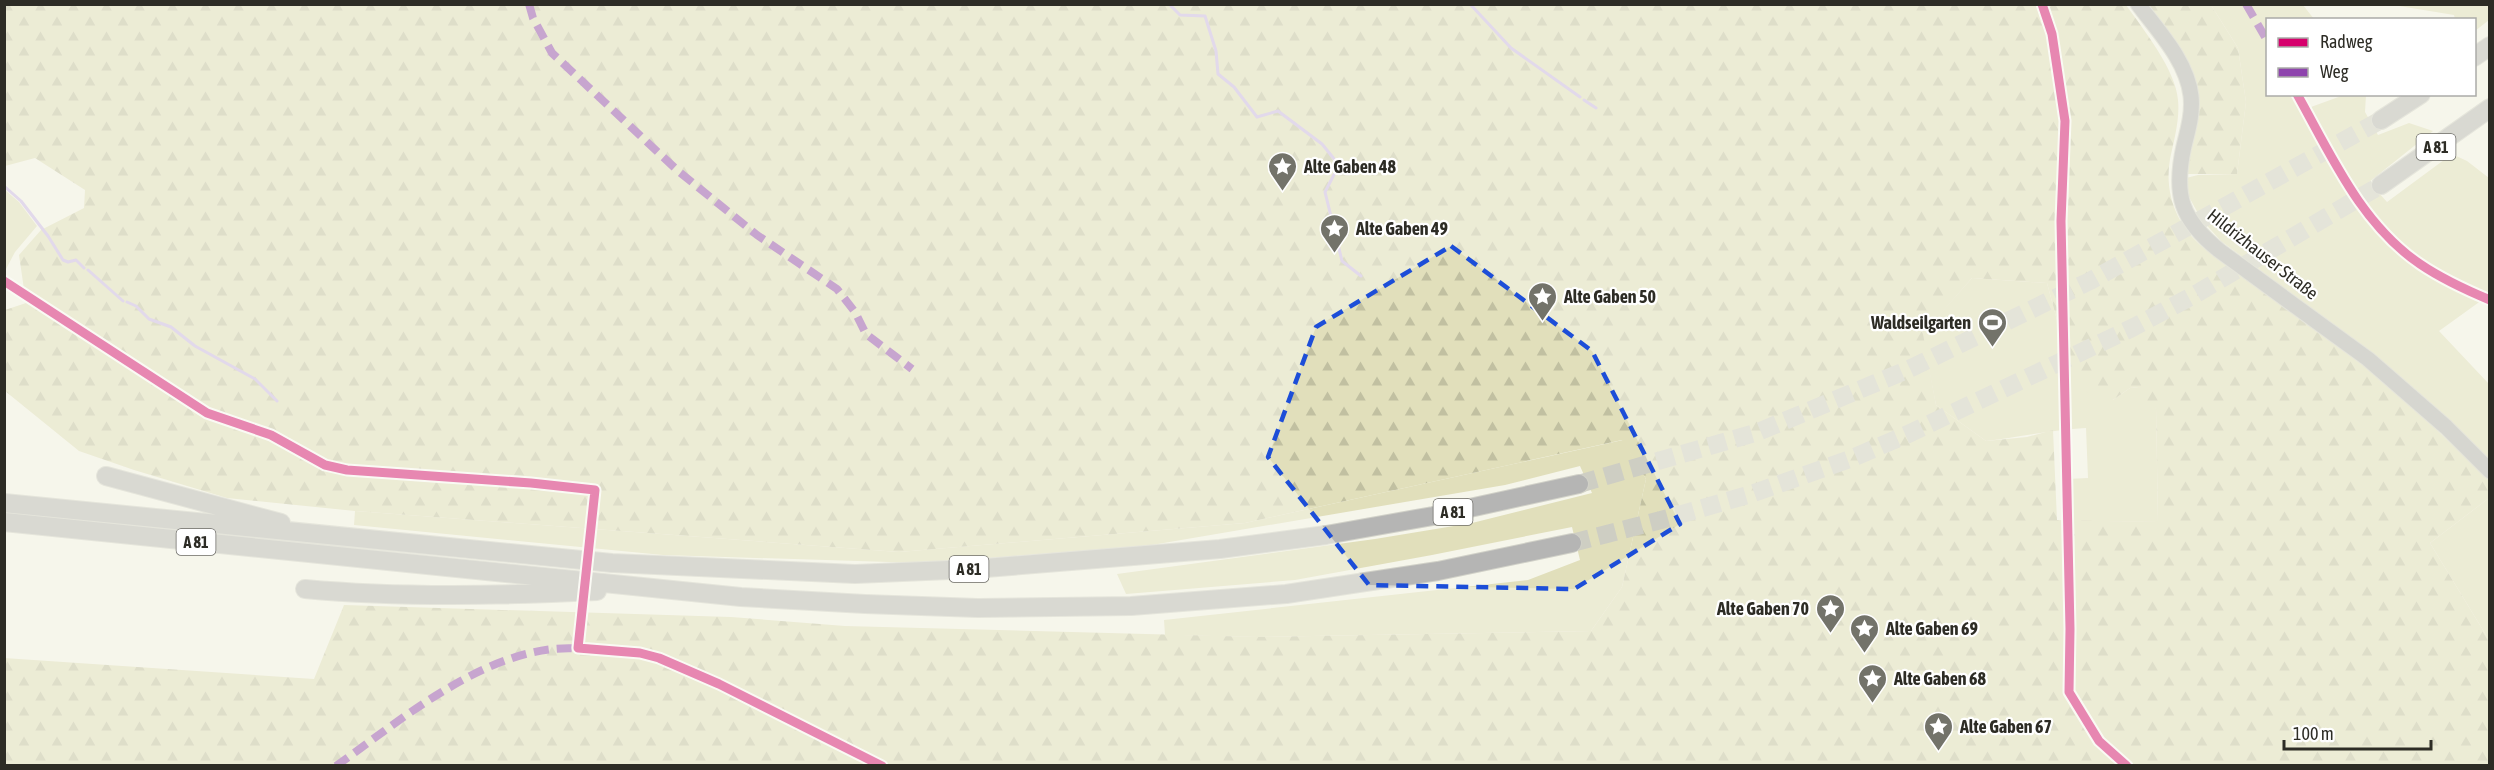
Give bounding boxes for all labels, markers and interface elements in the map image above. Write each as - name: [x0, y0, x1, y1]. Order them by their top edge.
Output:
- legend: [2266, 18, 2476, 96]
- text: Radweg: [2320, 31, 2373, 52]
- text: Weg: [2320, 61, 2349, 82]
- road number: A 81: [2416, 134, 2456, 160]
- place icon: Alte Gaben 48: [1267, 150, 1299, 192]
- place label: Alte Gaben 48: [1303, 156, 1397, 177]
- street label: Hildrizhauser Straße: [2204, 204, 2322, 304]
- place icon: Alte Gaben 49: [1319, 212, 1351, 254]
- place label: Alte Gaben 49: [1355, 218, 1448, 239]
- place icon: Alte Gaben 50: [1527, 280, 1559, 322]
- place label: Alte Gaben 50: [1563, 286, 1656, 307]
- sports icon: Waldseilgarten: [1976, 306, 2008, 348]
- place label: Waldseilgarten: [1870, 312, 1971, 333]
- road number: A 81: [1434, 499, 1472, 525]
- road number: A 81: [176, 529, 216, 555]
- road number: A 81: [950, 556, 988, 582]
- place icon: Alte Gaben 70: [1814, 592, 1846, 634]
- place label: Alte Gaben 70: [1716, 598, 1809, 619]
- place icon: Alte Gaben 69: [1849, 612, 1881, 654]
- place label: Alte Gaben 69: [1885, 618, 1978, 639]
- place icon: Alte Gaben 68: [1857, 662, 1889, 704]
- place label: Alte Gaben 68: [1893, 668, 1987, 689]
- place icon: Alte Gaben 67: [1923, 710, 1955, 752]
- scale bar: [2284, 713, 2431, 751]
- place label: Alte Gaben 67: [1959, 716, 2052, 737]
- text: 100 m: [2293, 723, 2334, 744]

